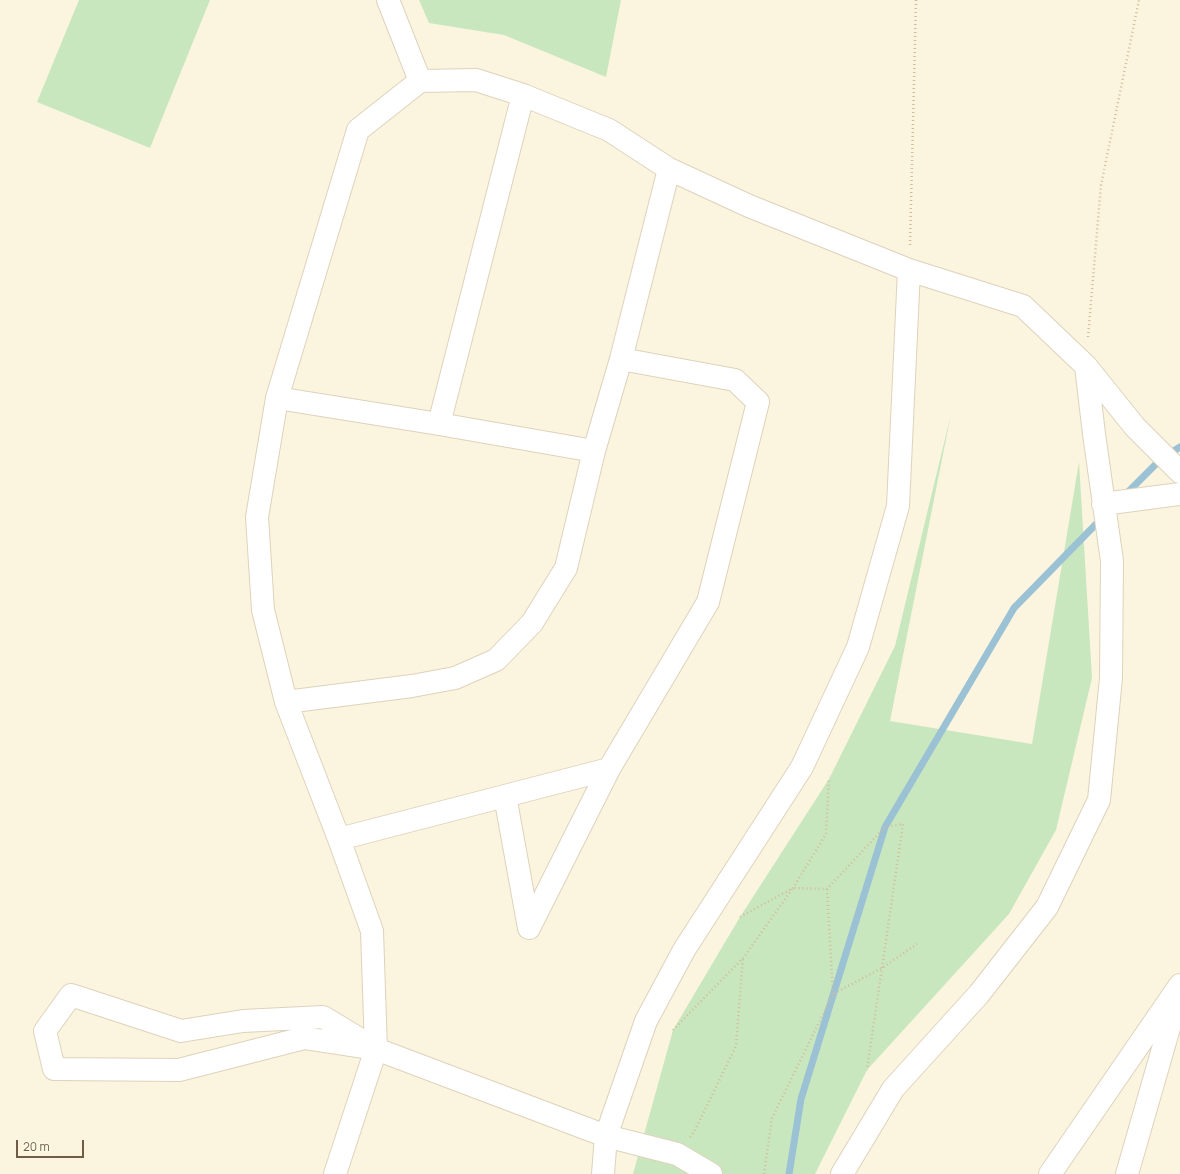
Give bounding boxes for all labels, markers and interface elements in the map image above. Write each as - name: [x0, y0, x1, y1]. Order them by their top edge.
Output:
- scale bar: [18, 1132, 86, 1158]
- text: 20 m: [23, 1138, 50, 1155]

